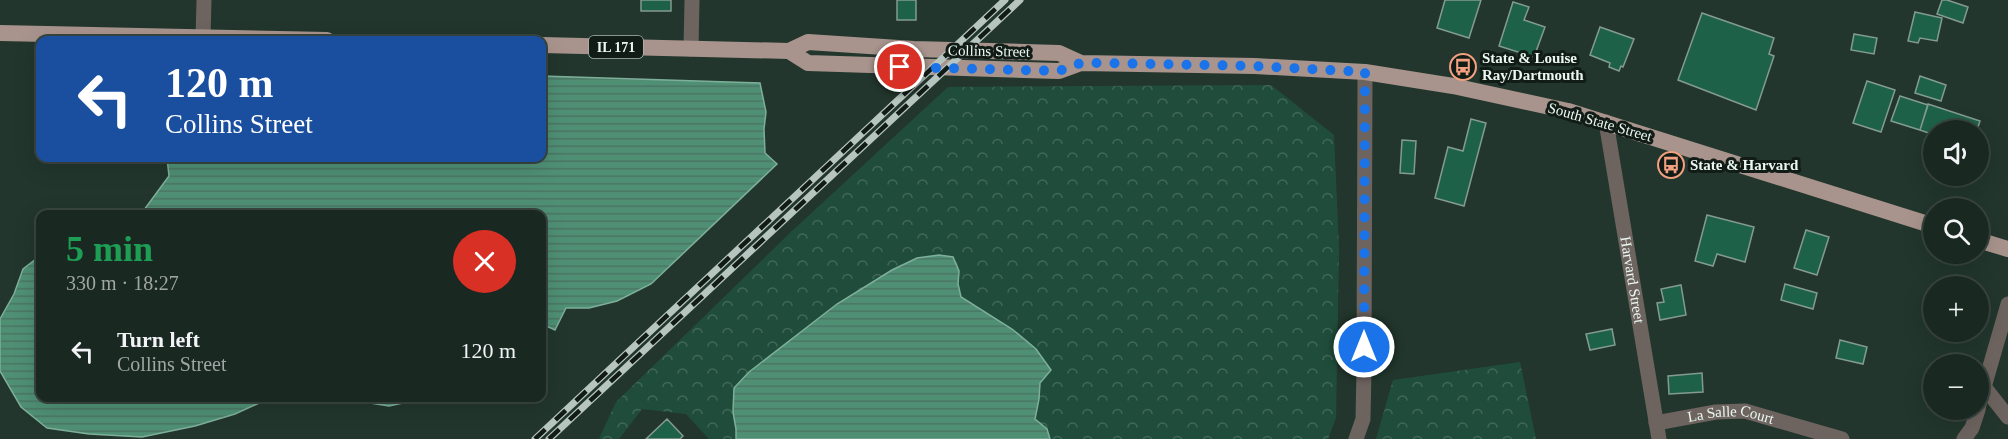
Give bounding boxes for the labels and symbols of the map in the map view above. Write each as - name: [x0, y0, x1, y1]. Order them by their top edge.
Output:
- road number: IL 171: [589, 36, 643, 58]
- pin: [874, 41, 925, 92]
- street label: Collins Street: [948, 42, 1031, 60]
- place label: State & Louise Ray/Dartmouth: [1482, 50, 1584, 83]
- bus stop icon: State & Louise Ray/Dartmouth: [1448, 52, 1478, 82]
- street label: South State Street: [1546, 99, 1655, 145]
- bus stop icon: State & Harvard: [1656, 150, 1686, 180]
- place label: State & Harvard: [1690, 157, 1799, 173]
- street label: Harvard Street: [1617, 235, 1648, 325]
- position arrow: [1332, 315, 1396, 379]
- street label: La Salle Court: [1686, 402, 1777, 427]

